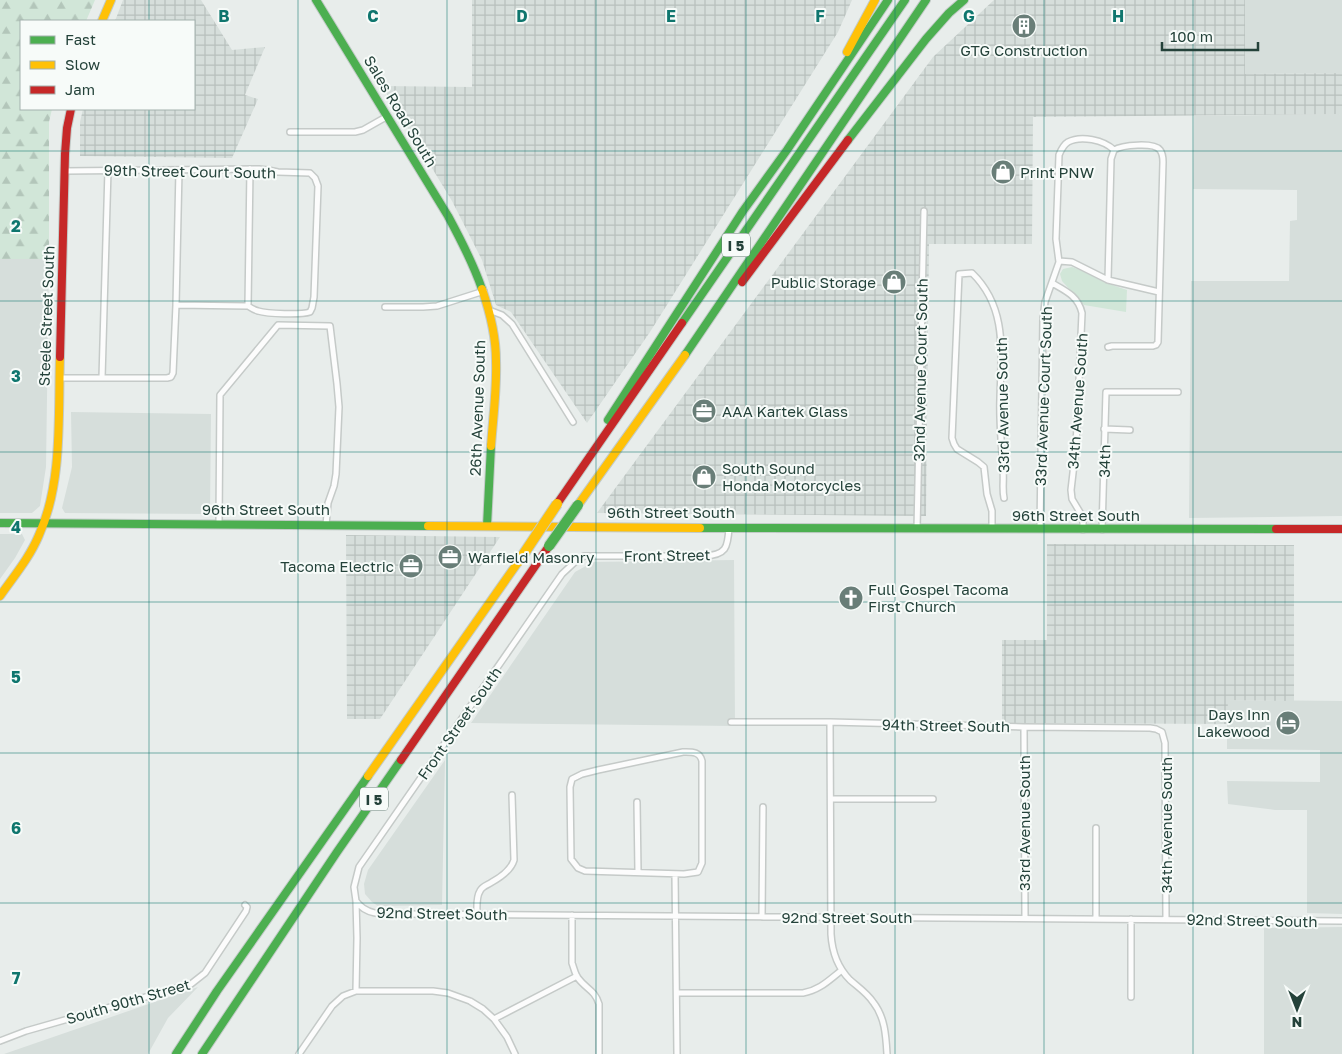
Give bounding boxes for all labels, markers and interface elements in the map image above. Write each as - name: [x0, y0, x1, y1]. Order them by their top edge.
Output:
- text: B: [218, 6, 230, 26]
- text: C: [367, 6, 379, 26]
- text: D: [516, 6, 528, 26]
- text: E: [666, 6, 676, 26]
- text: F: [815, 6, 825, 26]
- text: G: [963, 6, 975, 26]
- text: H: [1112, 6, 1124, 26]
- building icon: GTG Construction: [1011, 13, 1037, 39]
- legend: [20, 20, 195, 110]
- scale bar: [1162, 20, 1258, 52]
- text: 100 m: [1170, 27, 1213, 45]
- text: Fast: [65, 30, 96, 48]
- place label: GTG Construction: [960, 41, 1088, 59]
- street label: Sales Road South: [361, 52, 441, 170]
- text: Slow: [65, 55, 100, 73]
- text: Jam: [65, 80, 95, 98]
- shop icon: Print PNW: [990, 159, 1016, 185]
- street label: 99th Street Court South: [104, 160, 276, 182]
- place label: Print PNW: [1020, 163, 1094, 181]
- text: 2: [11, 216, 21, 236]
- road number: I 5: [722, 234, 750, 256]
- street label: Steele Street South: [35, 245, 57, 387]
- shop icon: Public Storage: [881, 269, 907, 295]
- place label: Public Storage: [771, 273, 876, 291]
- street label: 32nd Avenue Court South: [909, 278, 931, 462]
- street label: 33rd Avenue Court South: [1031, 306, 1055, 486]
- street label: 34th Avenue South: [1063, 332, 1091, 470]
- street label: 33rd Avenue South: [992, 337, 1012, 473]
- street label: 26th Avenue South: [466, 340, 488, 476]
- text: 3: [11, 366, 21, 386]
- office icon: AAA Kartek Glass: [691, 398, 717, 424]
- place label: AAA Kartek Glass: [722, 402, 848, 420]
- street label: 34th: [1095, 444, 1113, 478]
- place label: South Sound Honda Motorcycles: [722, 459, 861, 494]
- shop icon: South Sound Honda Motorcycles: [691, 464, 717, 490]
- street label: 96th Street South: [202, 500, 330, 518]
- street label: 96th Street South: [607, 503, 735, 521]
- street label: 96th Street South: [1012, 506, 1140, 524]
- text: 4: [11, 517, 21, 537]
- office icon: Warfield Masonry: [437, 544, 463, 570]
- street label: Front Street: [623, 545, 711, 565]
- place label: Warfield Masonry: [468, 548, 595, 566]
- office icon: Tacoma Electric: [398, 553, 424, 579]
- place label: Tacoma Electric: [280, 557, 394, 575]
- place label: Full Gospel Tacoma First Church: [868, 580, 1009, 615]
- church icon: Full Gospel Tacoma First Church: [838, 585, 864, 611]
- street label: Front Street South: [413, 663, 505, 783]
- text: 5: [11, 667, 21, 687]
- place label: Days Inn Lakewood: [1197, 705, 1270, 740]
- hotel icon: Days Inn Lakewood: [1275, 710, 1301, 736]
- street label: 94th Street South: [882, 715, 1010, 735]
- street label: 33rd Avenue South: [1015, 755, 1033, 891]
- street label: 34th Avenue South: [1157, 757, 1175, 893]
- road number: I 5: [360, 788, 388, 811]
- text: 6: [11, 818, 21, 838]
- street label: 92nd Street South: [376, 903, 508, 923]
- street label: 92nd Street South: [781, 908, 913, 926]
- street label: 92nd Street South: [1186, 910, 1318, 930]
- text: 7: [12, 968, 21, 988]
- street label: South 90th Street: [64, 975, 192, 1027]
- north arrow: [1272, 984, 1322, 1034]
- text: N: [1292, 1014, 1302, 1031]

